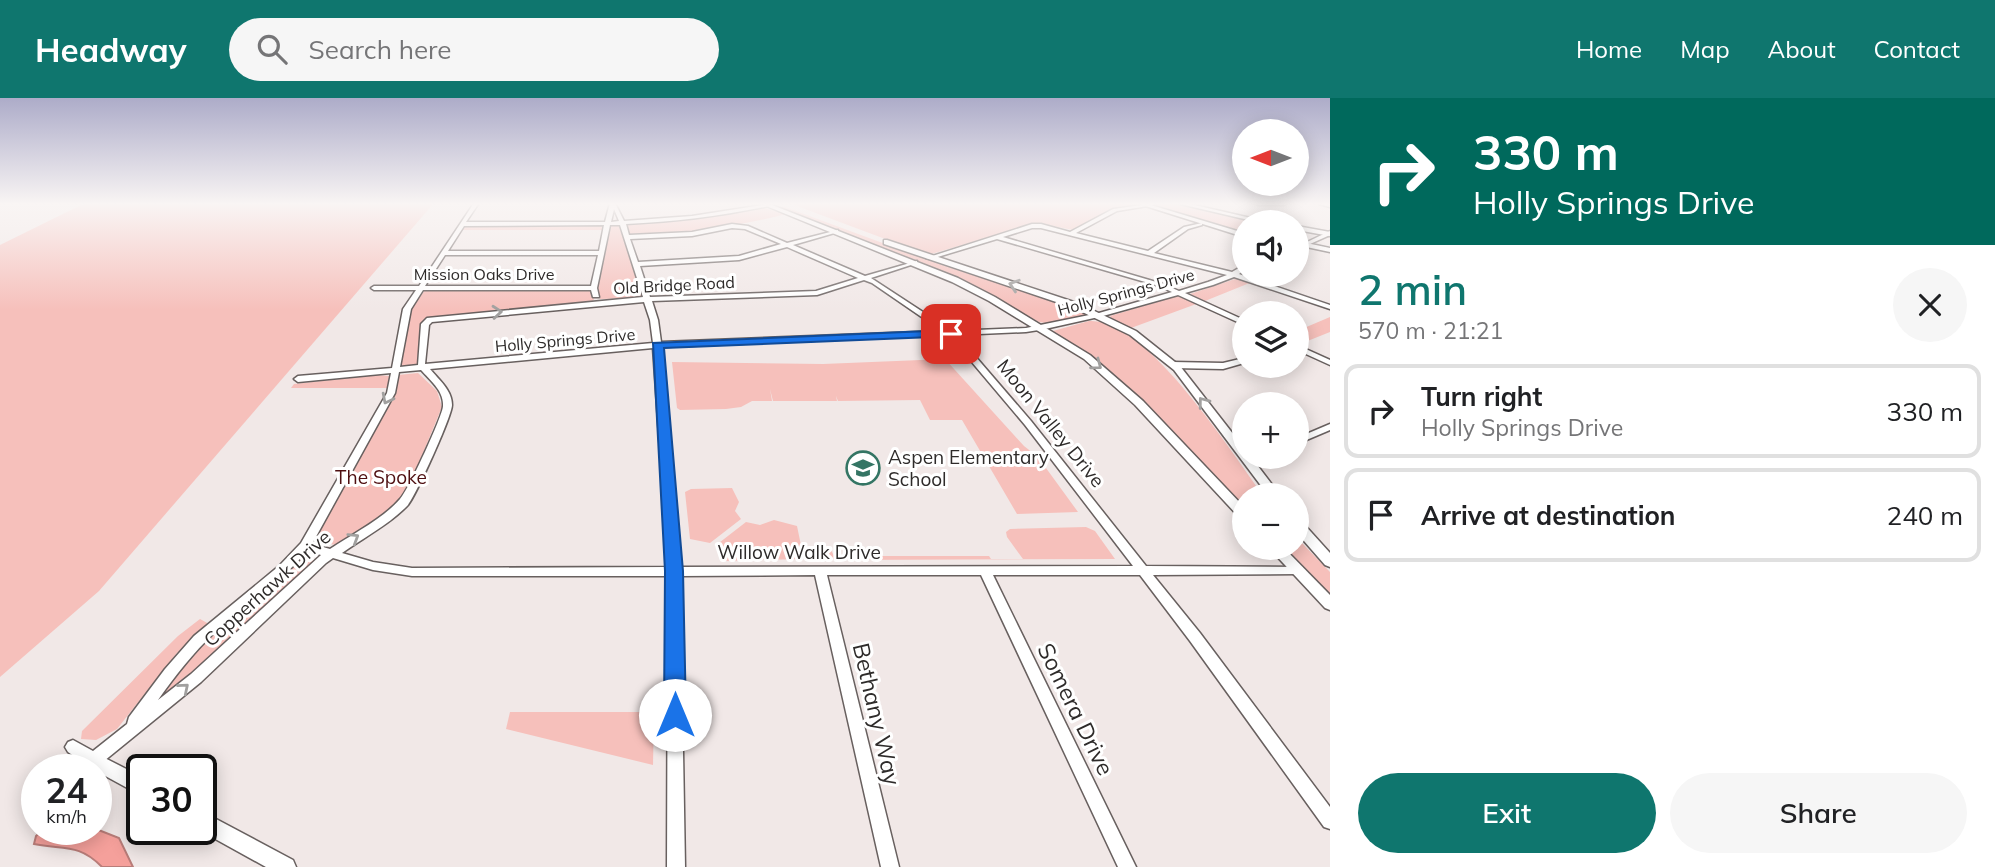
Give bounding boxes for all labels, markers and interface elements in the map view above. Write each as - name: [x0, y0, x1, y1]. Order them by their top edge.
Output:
- search box: [229, 18, 719, 81]
- text: Headway: [35, 29, 187, 70]
- icon: search: [253, 30, 291, 68]
- text: Search here: [309, 33, 451, 66]
- text: Home: [1576, 34, 1642, 64]
- text: Map: [1680, 34, 1730, 64]
- text: About: [1768, 34, 1836, 64]
- text: Contact: [1874, 34, 1960, 64]
- north arrow: [1232, 119, 1309, 196]
- map controls: [1232, 119, 1309, 560]
- text: 330 m: [1473, 121, 1619, 182]
- icon: right: [1358, 126, 1449, 217]
- text: Holly Springs Drive: [1473, 182, 1754, 222]
- button: sound: [1232, 210, 1309, 287]
- text: 2 min: [1358, 263, 1467, 316]
- street label: Mission Oaks Drive: [414, 264, 554, 284]
- street label: Holly Springs Drive: [1055, 264, 1197, 320]
- button: close: [1893, 268, 1967, 342]
- street label: Old Bridge Road: [613, 272, 735, 298]
- one-way arrow: [1008, 279, 1020, 293]
- button: layers: [1232, 301, 1309, 378]
- pin: [921, 304, 981, 364]
- one-way arrow: [492, 305, 503, 320]
- icon: arrive: [932, 315, 970, 353]
- text: 570 m · 21:21: [1358, 316, 1503, 345]
- street label: Holly Springs Drive: [494, 324, 636, 356]
- street label: Moon Valley Drive: [992, 354, 1110, 492]
- one-way arrow: [1089, 357, 1102, 370]
- text: Turn right: [1421, 380, 1542, 413]
- one-way arrow: [382, 392, 396, 404]
- button: +: [1232, 392, 1309, 469]
- icon: right: [1362, 392, 1400, 430]
- text: 330 m: [1887, 395, 1963, 428]
- one-way arrow: [1199, 397, 1211, 409]
- text: Holly Springs Drive: [1421, 413, 1623, 442]
- place label: Aspen Elementary School: [888, 445, 1049, 491]
- school or university icon: Aspen Elementary School: [844, 449, 882, 487]
- park label: The Spoke: [335, 465, 427, 489]
- button: −: [1232, 483, 1309, 560]
- icon: arrive: [1362, 496, 1400, 534]
- text: Arrive at destination: [1421, 499, 1676, 532]
- text: 240 m: [1887, 499, 1963, 532]
- street label: Copperhawk Drive: [198, 525, 336, 651]
- one-way arrow: [347, 533, 360, 546]
- street label: Willow Walk Drive: [717, 540, 881, 564]
- street label: Somera Drive: [1031, 638, 1121, 780]
- street label: Bethany Way: [847, 640, 907, 788]
- position arrow: [638, 678, 712, 752]
- one-way arrow: [176, 684, 189, 696]
- speed limit sign: 30: [126, 754, 217, 845]
- text: 24: [45, 768, 88, 812]
- button: Exit: [1358, 773, 1656, 853]
- button: Share: [1670, 773, 1967, 853]
- text: km/h: [46, 805, 87, 828]

